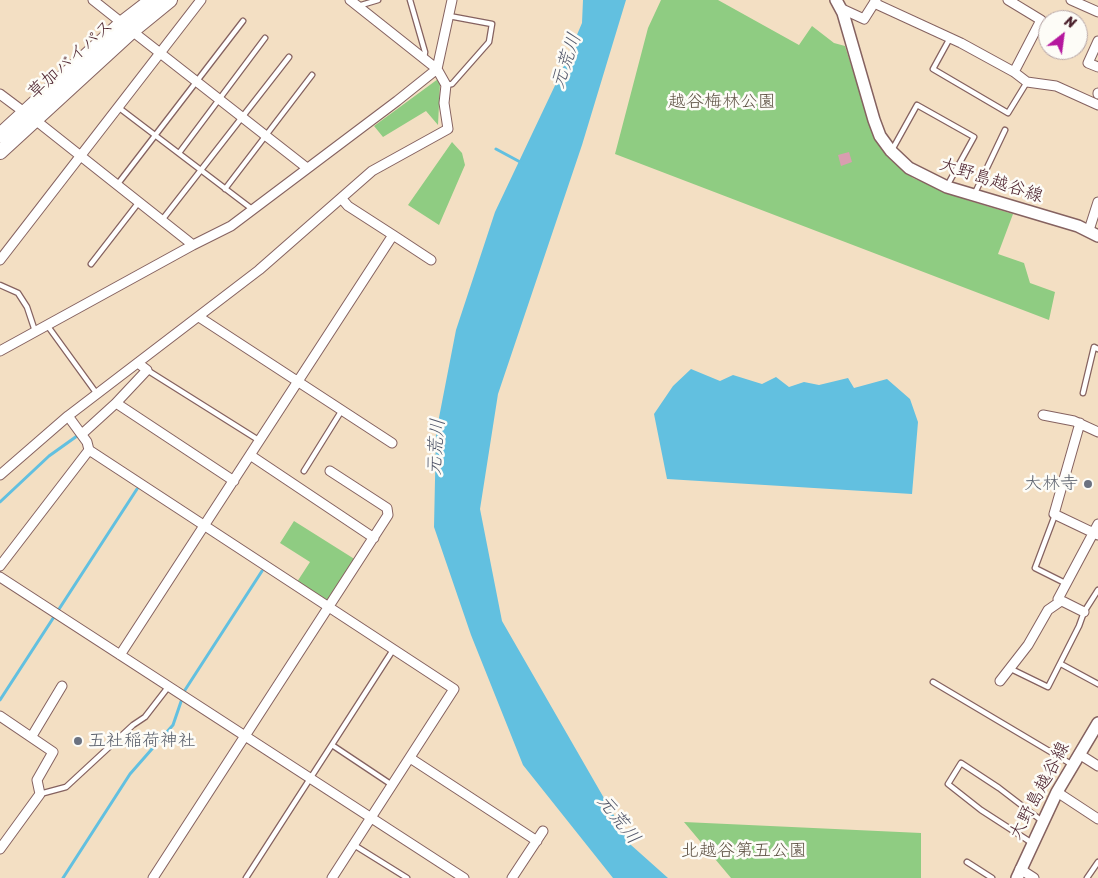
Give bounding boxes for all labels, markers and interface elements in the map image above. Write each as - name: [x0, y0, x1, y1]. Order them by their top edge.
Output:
- text: N: [1060, 9, 1081, 36]
- north arrow: [1038, 10, 1088, 60]
- street label: 草加バイパス: [24, 16, 118, 104]
- water label: 元荒川: [547, 30, 587, 92]
- park label: 越谷梅林公園: [668, 91, 776, 113]
- street label: 大野島越谷線: [936, 154, 1046, 208]
- water label: 元荒川: [424, 418, 450, 476]
- place label: 大林寺: [1024, 473, 1078, 495]
- marker: 大林寺: [1082, 478, 1094, 490]
- place label: 五社稲荷神社: [88, 730, 196, 752]
- marker: 五社稲荷神社: [72, 735, 84, 747]
- street label: 大野島越谷線: [1005, 738, 1075, 844]
- water label: 元荒川: [591, 791, 645, 849]
- park label: 北越谷第五公園: [681, 840, 807, 862]

